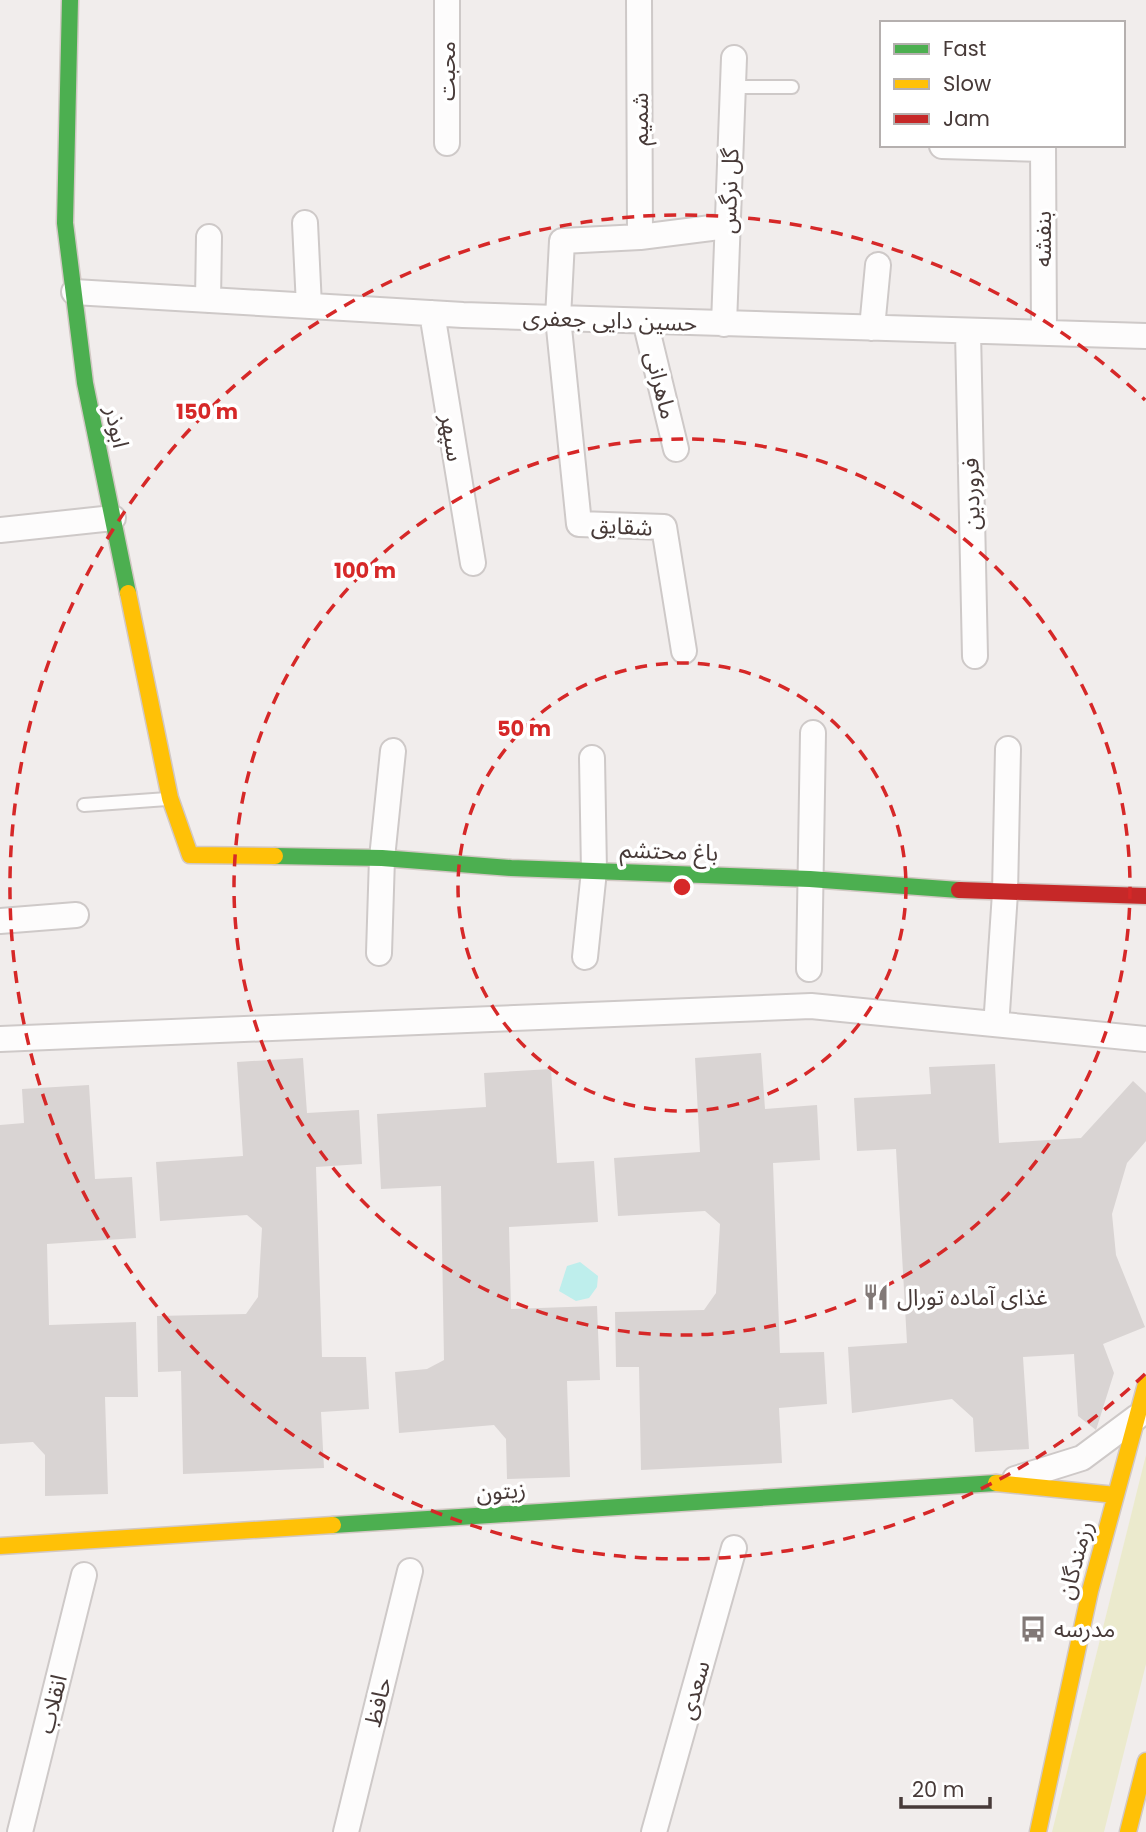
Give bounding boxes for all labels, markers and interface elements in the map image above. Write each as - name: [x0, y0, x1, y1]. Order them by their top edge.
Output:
- legend: [880, 21, 1125, 147]
- text: Fast: [943, 34, 986, 63]
- street label: محبت: [431, 41, 463, 101]
- text: Slow: [943, 69, 991, 98]
- street label: شمیم: [624, 93, 657, 145]
- text: Jam: [943, 104, 990, 133]
- street label: گل نرگس: [712, 147, 746, 234]
- street label: بنفشه: [1027, 211, 1059, 267]
- street label: حسین دایی جعفری: [522, 301, 698, 339]
- street label: ماهرانی: [637, 348, 685, 422]
- text: 150 m: [176, 397, 238, 426]
- street label: ابوذر: [97, 402, 137, 451]
- street label: سپهر: [432, 411, 472, 464]
- street label: فروردین: [954, 458, 988, 530]
- street label: شقایق: [590, 508, 654, 544]
- text: 100 m: [334, 556, 396, 585]
- text: 50 m: [497, 714, 551, 743]
- street label: باغ محتشم: [619, 833, 719, 870]
- centre of rings: [670, 875, 694, 899]
- place label: غذای آماده تورال: [897, 1281, 1048, 1313]
- restaurant icon: غذای آماده تورال: [861, 1282, 891, 1312]
- street label: زیتون: [475, 1473, 527, 1509]
- street label: رزمندگان: [1049, 1517, 1101, 1603]
- place label: مدرسه: [1054, 1613, 1115, 1645]
- bus stop icon: مدرسه: [1018, 1614, 1048, 1644]
- street label: سعدی: [670, 1657, 718, 1723]
- street label: انقلاب: [29, 1671, 75, 1737]
- street label: حافظ: [356, 1674, 400, 1730]
- scale bar: [901, 1766, 990, 1810]
- text: 20 m: [912, 1775, 965, 1804]

